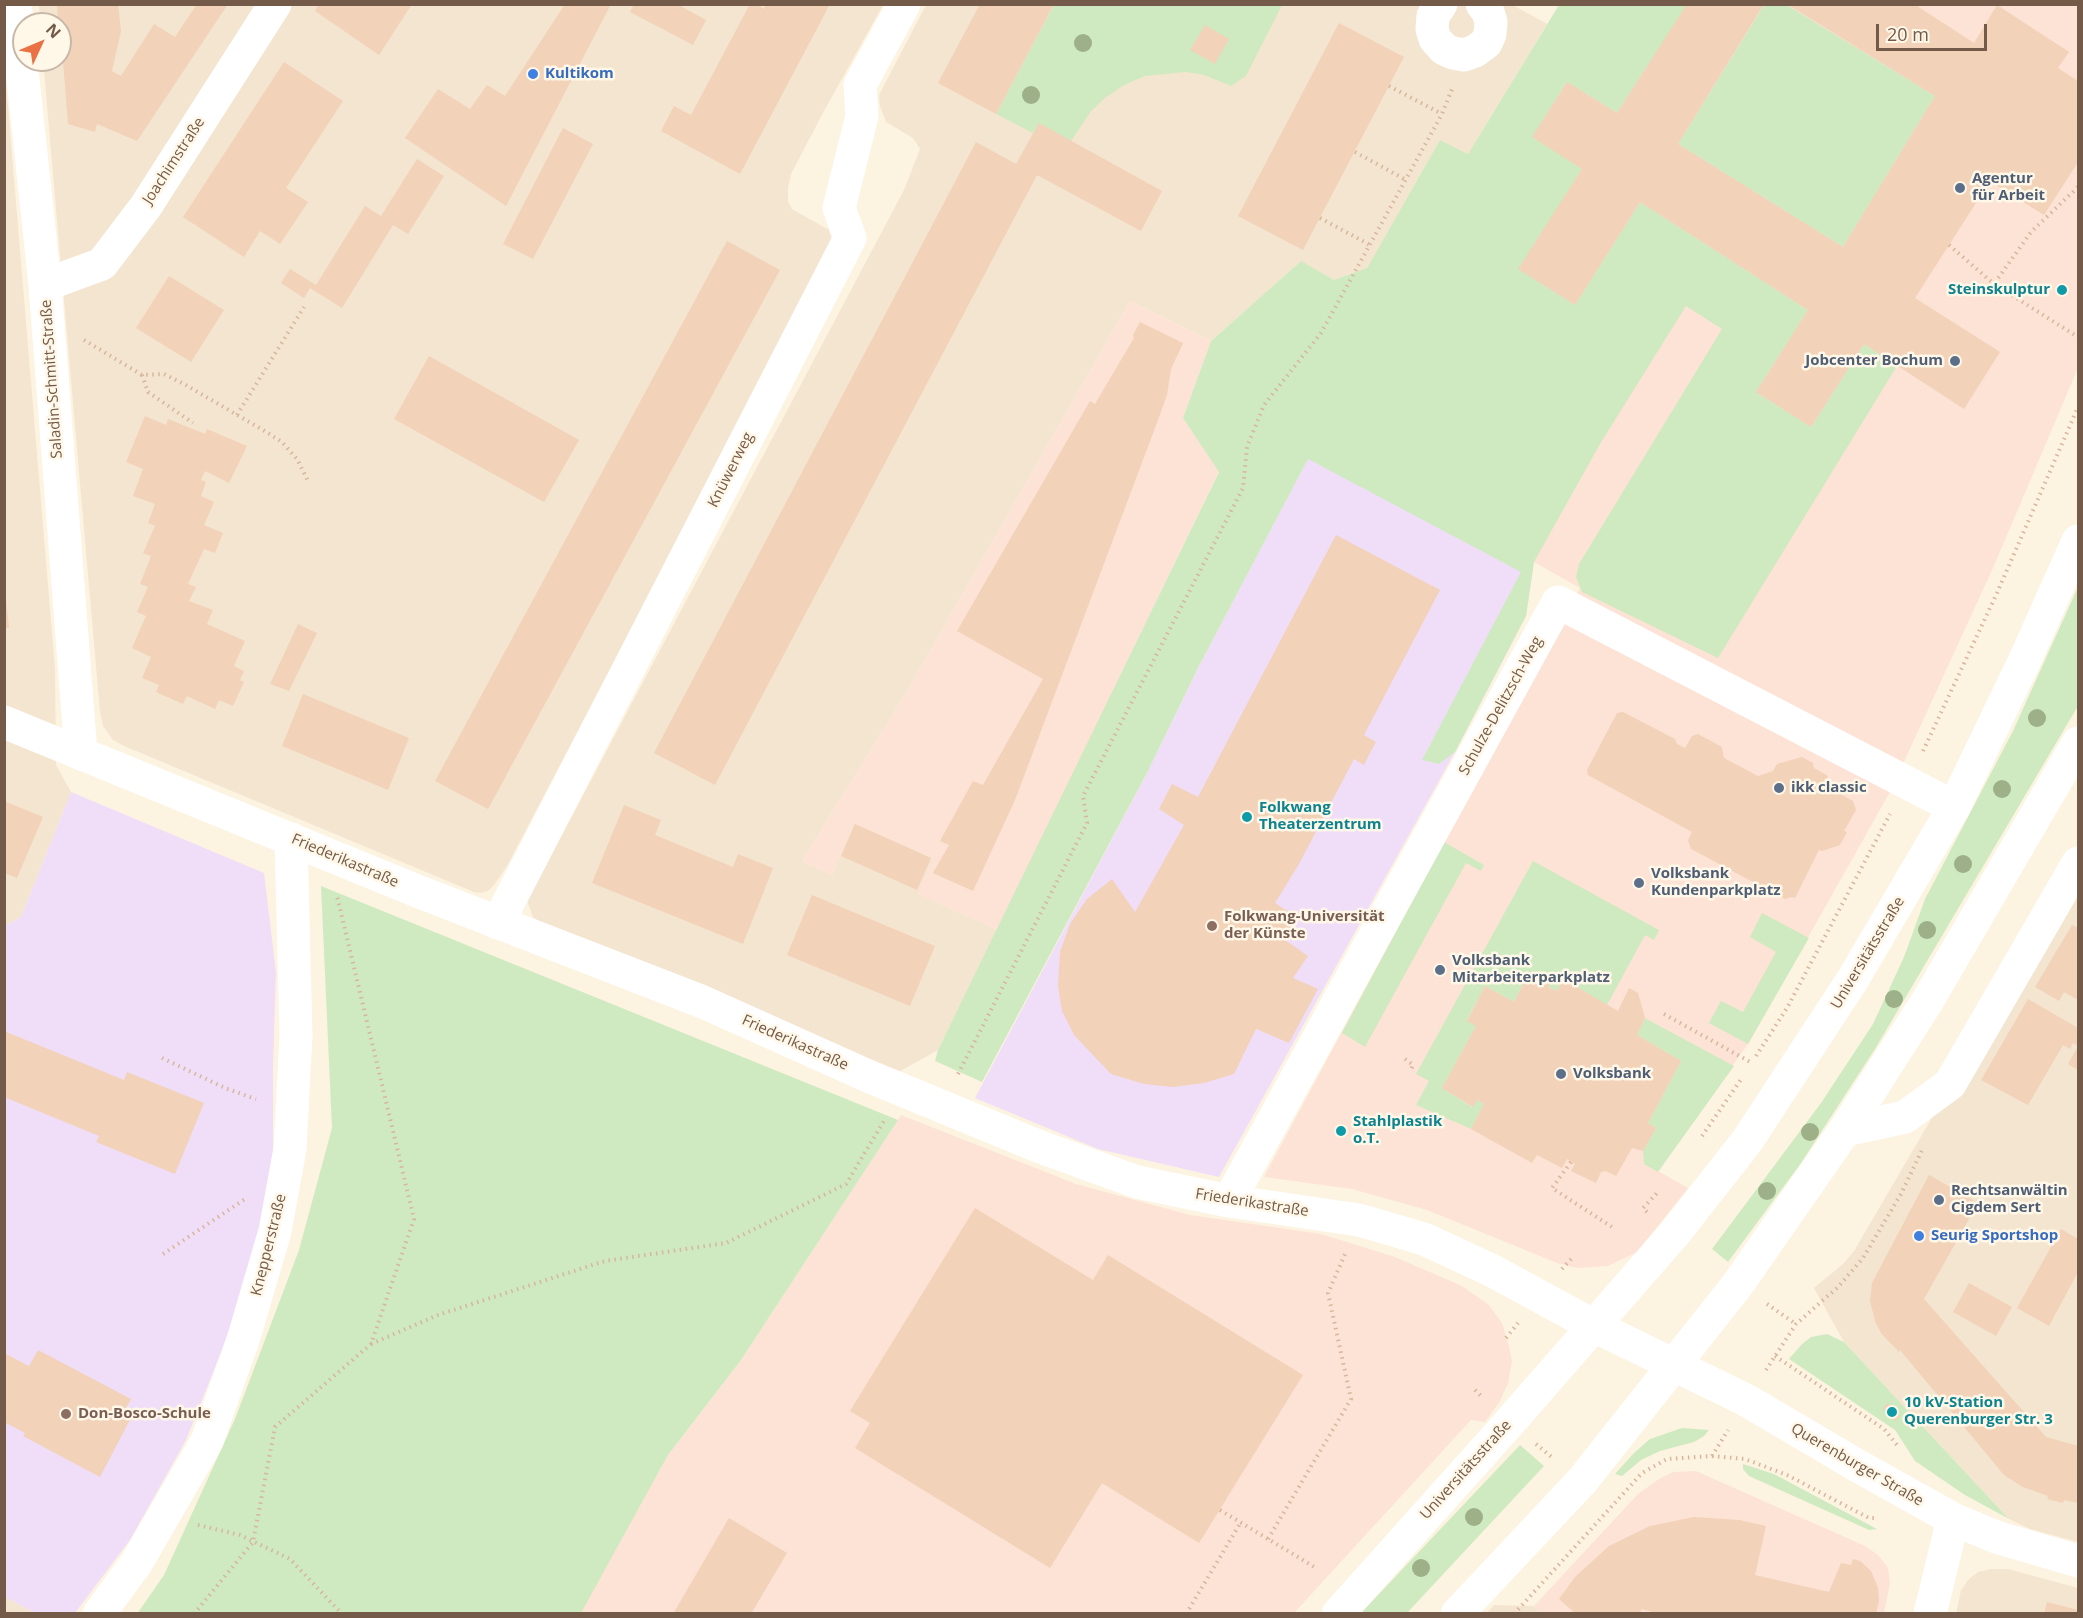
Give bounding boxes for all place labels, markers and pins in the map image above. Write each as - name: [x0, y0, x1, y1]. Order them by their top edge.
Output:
- place label: Kultikom: [545, 65, 614, 83]
- marker: Kultikom: [526, 67, 540, 81]
- place label: Agentur für Arbeit: [1972, 170, 2045, 205]
- marker: Agentur für Arbeit: [1953, 181, 1967, 195]
- place label: Steinskulptur: [1948, 281, 2050, 299]
- marker: Steinskulptur: [2055, 283, 2069, 297]
- place label: Jobcenter Bochum: [1805, 352, 1943, 370]
- marker: Jobcenter Bochum: [1948, 354, 1962, 368]
- place label: ikk classic: [1791, 779, 1867, 797]
- marker: ikk classic: [1772, 781, 1786, 795]
- place label: Folkwang Theaterzentrum: [1259, 799, 1382, 834]
- marker: Folkwang Theaterzentrum: [1240, 810, 1254, 824]
- place label: Volksbank Kundenparkplatz: [1651, 865, 1781, 900]
- marker: Volksbank Kundenparkplatz: [1632, 876, 1646, 890]
- place label: Folkwang-Universität der Künste: [1224, 908, 1385, 943]
- marker: Folkwang-Universität der Künste: [1205, 919, 1219, 933]
- place label: Volksbank Mitarbeiterparkplatz: [1452, 952, 1610, 987]
- marker: Volksbank Mitarbeiterparkplatz: [1433, 963, 1447, 977]
- place label: Volksbank: [1573, 1065, 1651, 1083]
- marker: Volksbank: [1554, 1067, 1568, 1081]
- place label: Stahlplastik o.T.: [1353, 1113, 1442, 1148]
- marker: Stahlplastik o.T.: [1334, 1124, 1348, 1138]
- place label: Rechtsanwältin Cigdem Sert: [1951, 1182, 2068, 1217]
- marker: Rechtsanwältin Cigdem Sert: [1932, 1193, 1946, 1207]
- place label: Seurig Sportshop: [1931, 1227, 2058, 1245]
- marker: Seurig Sportshop: [1912, 1229, 1926, 1243]
- place label: 10 kV-Station Querenburger Str. 3: [1904, 1394, 2053, 1429]
- place label: Don-Bosco-Schule: [78, 1405, 211, 1423]
- marker: 10 kV-Station Querenburger Str. 3: [1885, 1405, 1899, 1419]
- marker: Don-Bosco-Schule: [59, 1407, 73, 1421]

